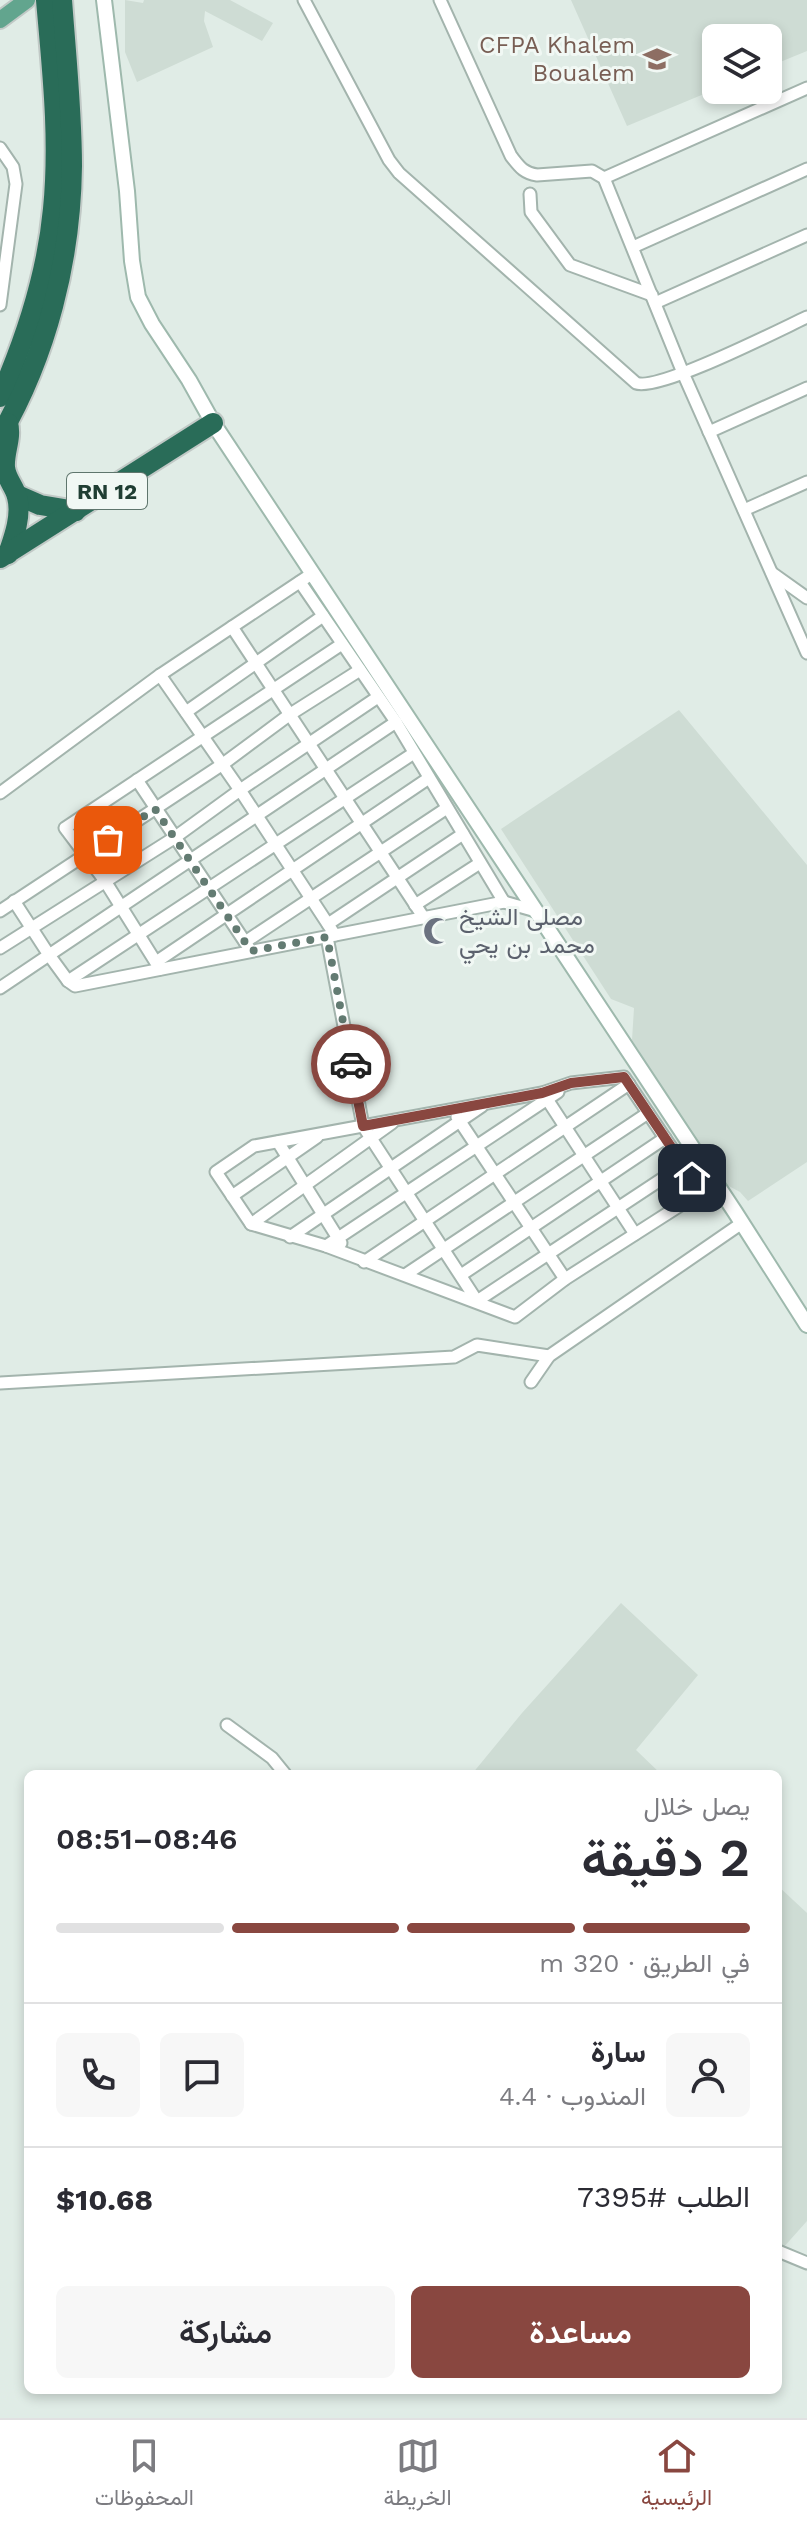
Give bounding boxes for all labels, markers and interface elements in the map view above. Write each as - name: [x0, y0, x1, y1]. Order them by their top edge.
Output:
- map controls: [702, 24, 782, 104]
- button: layers: [702, 24, 782, 104]
- place label: CFPA Khalem Boualem: [479, 31, 635, 87]
- school or university icon: CFPA Khalem Boualem: [642, 44, 672, 74]
- road number: RN 12: [67, 473, 147, 509]
- pin: [74, 806, 142, 874]
- icon: bag: [86, 818, 130, 862]
- place label: مصلى الشيخ محمد بن يحي: [459, 903, 595, 964]
- mosque icon: مصلى الشيخ محمد بن يحي: [422, 916, 452, 946]
- courier: [311, 1024, 391, 1104]
- icon: car: [329, 1042, 373, 1086]
- pin: [658, 1144, 726, 1212]
- icon: home: [670, 1156, 714, 1200]
- text: يصل خلال: [644, 1791, 750, 1821]
- text: 08:46–08:51: [56, 1821, 237, 1856]
- text: 2 دقيقة: [581, 1828, 750, 1889]
- text: في الطريق · 320 m: [539, 1948, 750, 1978]
- button: phone: [56, 2033, 140, 2117]
- button: chat: [160, 2033, 244, 2117]
- button: person: [666, 2033, 750, 2117]
- text: سارة: [591, 2034, 646, 2069]
- text: المندوب · 4.4: [499, 2081, 646, 2111]
- text: الطلب #7395: [577, 2179, 750, 2214]
- text: $10.68: [56, 2182, 153, 2217]
- button: مشاركة: [56, 2286, 395, 2378]
- button: مساعدة: [411, 2286, 750, 2378]
- tab: المحفوظات: [95, 2434, 194, 2517]
- tab: الخريطة: [383, 2434, 452, 2517]
- tab: الرئيسية: [641, 2434, 712, 2517]

